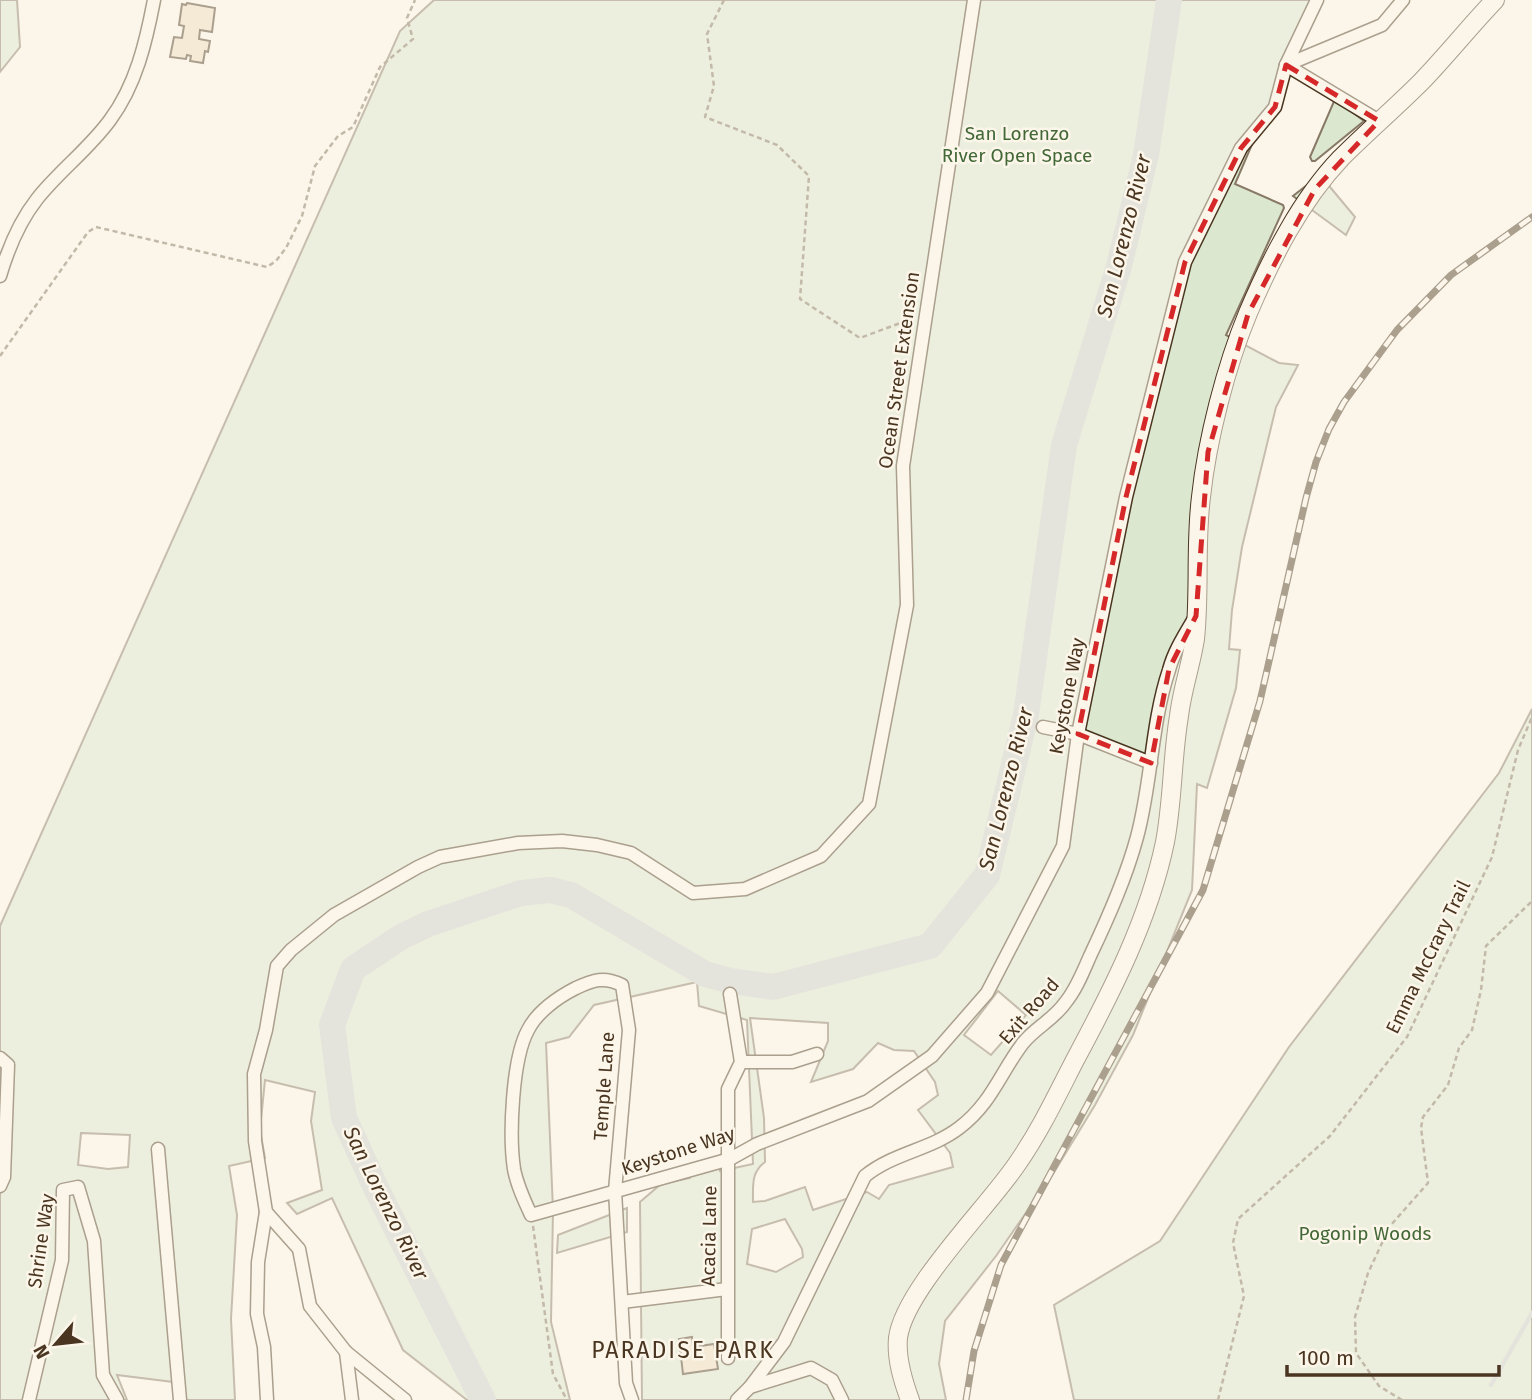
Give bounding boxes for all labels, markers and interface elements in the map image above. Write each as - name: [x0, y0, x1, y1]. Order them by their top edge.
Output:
- park label: San Lorenzo River Open Space: [942, 122, 1092, 167]
- water label: San Lorenzo River: [1091, 151, 1157, 321]
- street label: Ocean Street Extension: [874, 270, 924, 470]
- street label: Keystone Way: [1044, 635, 1090, 756]
- water label: San Lorenzo River: [973, 704, 1039, 874]
- street label: Emma McCrary Trail: [1381, 876, 1475, 1038]
- street label: Exit Road: [994, 973, 1064, 1049]
- street label: Temple Lane: [589, 1031, 619, 1141]
- water label: San Lorenzo River: [337, 1121, 435, 1285]
- street label: Keystone Way: [618, 1122, 738, 1180]
- street label: Acacia Lane: [697, 1185, 721, 1287]
- street label: Shrine Way: [23, 1192, 59, 1290]
- park label: Pogonip Woods: [1299, 1222, 1432, 1245]
- north arrow: [21, 1309, 91, 1379]
- scale bar: [1287, 1334, 1499, 1378]
- district label: PARADISE PARK: [591, 1336, 775, 1364]
- text: N: [28, 1341, 55, 1363]
- text: 100 m: [1298, 1345, 1354, 1371]

